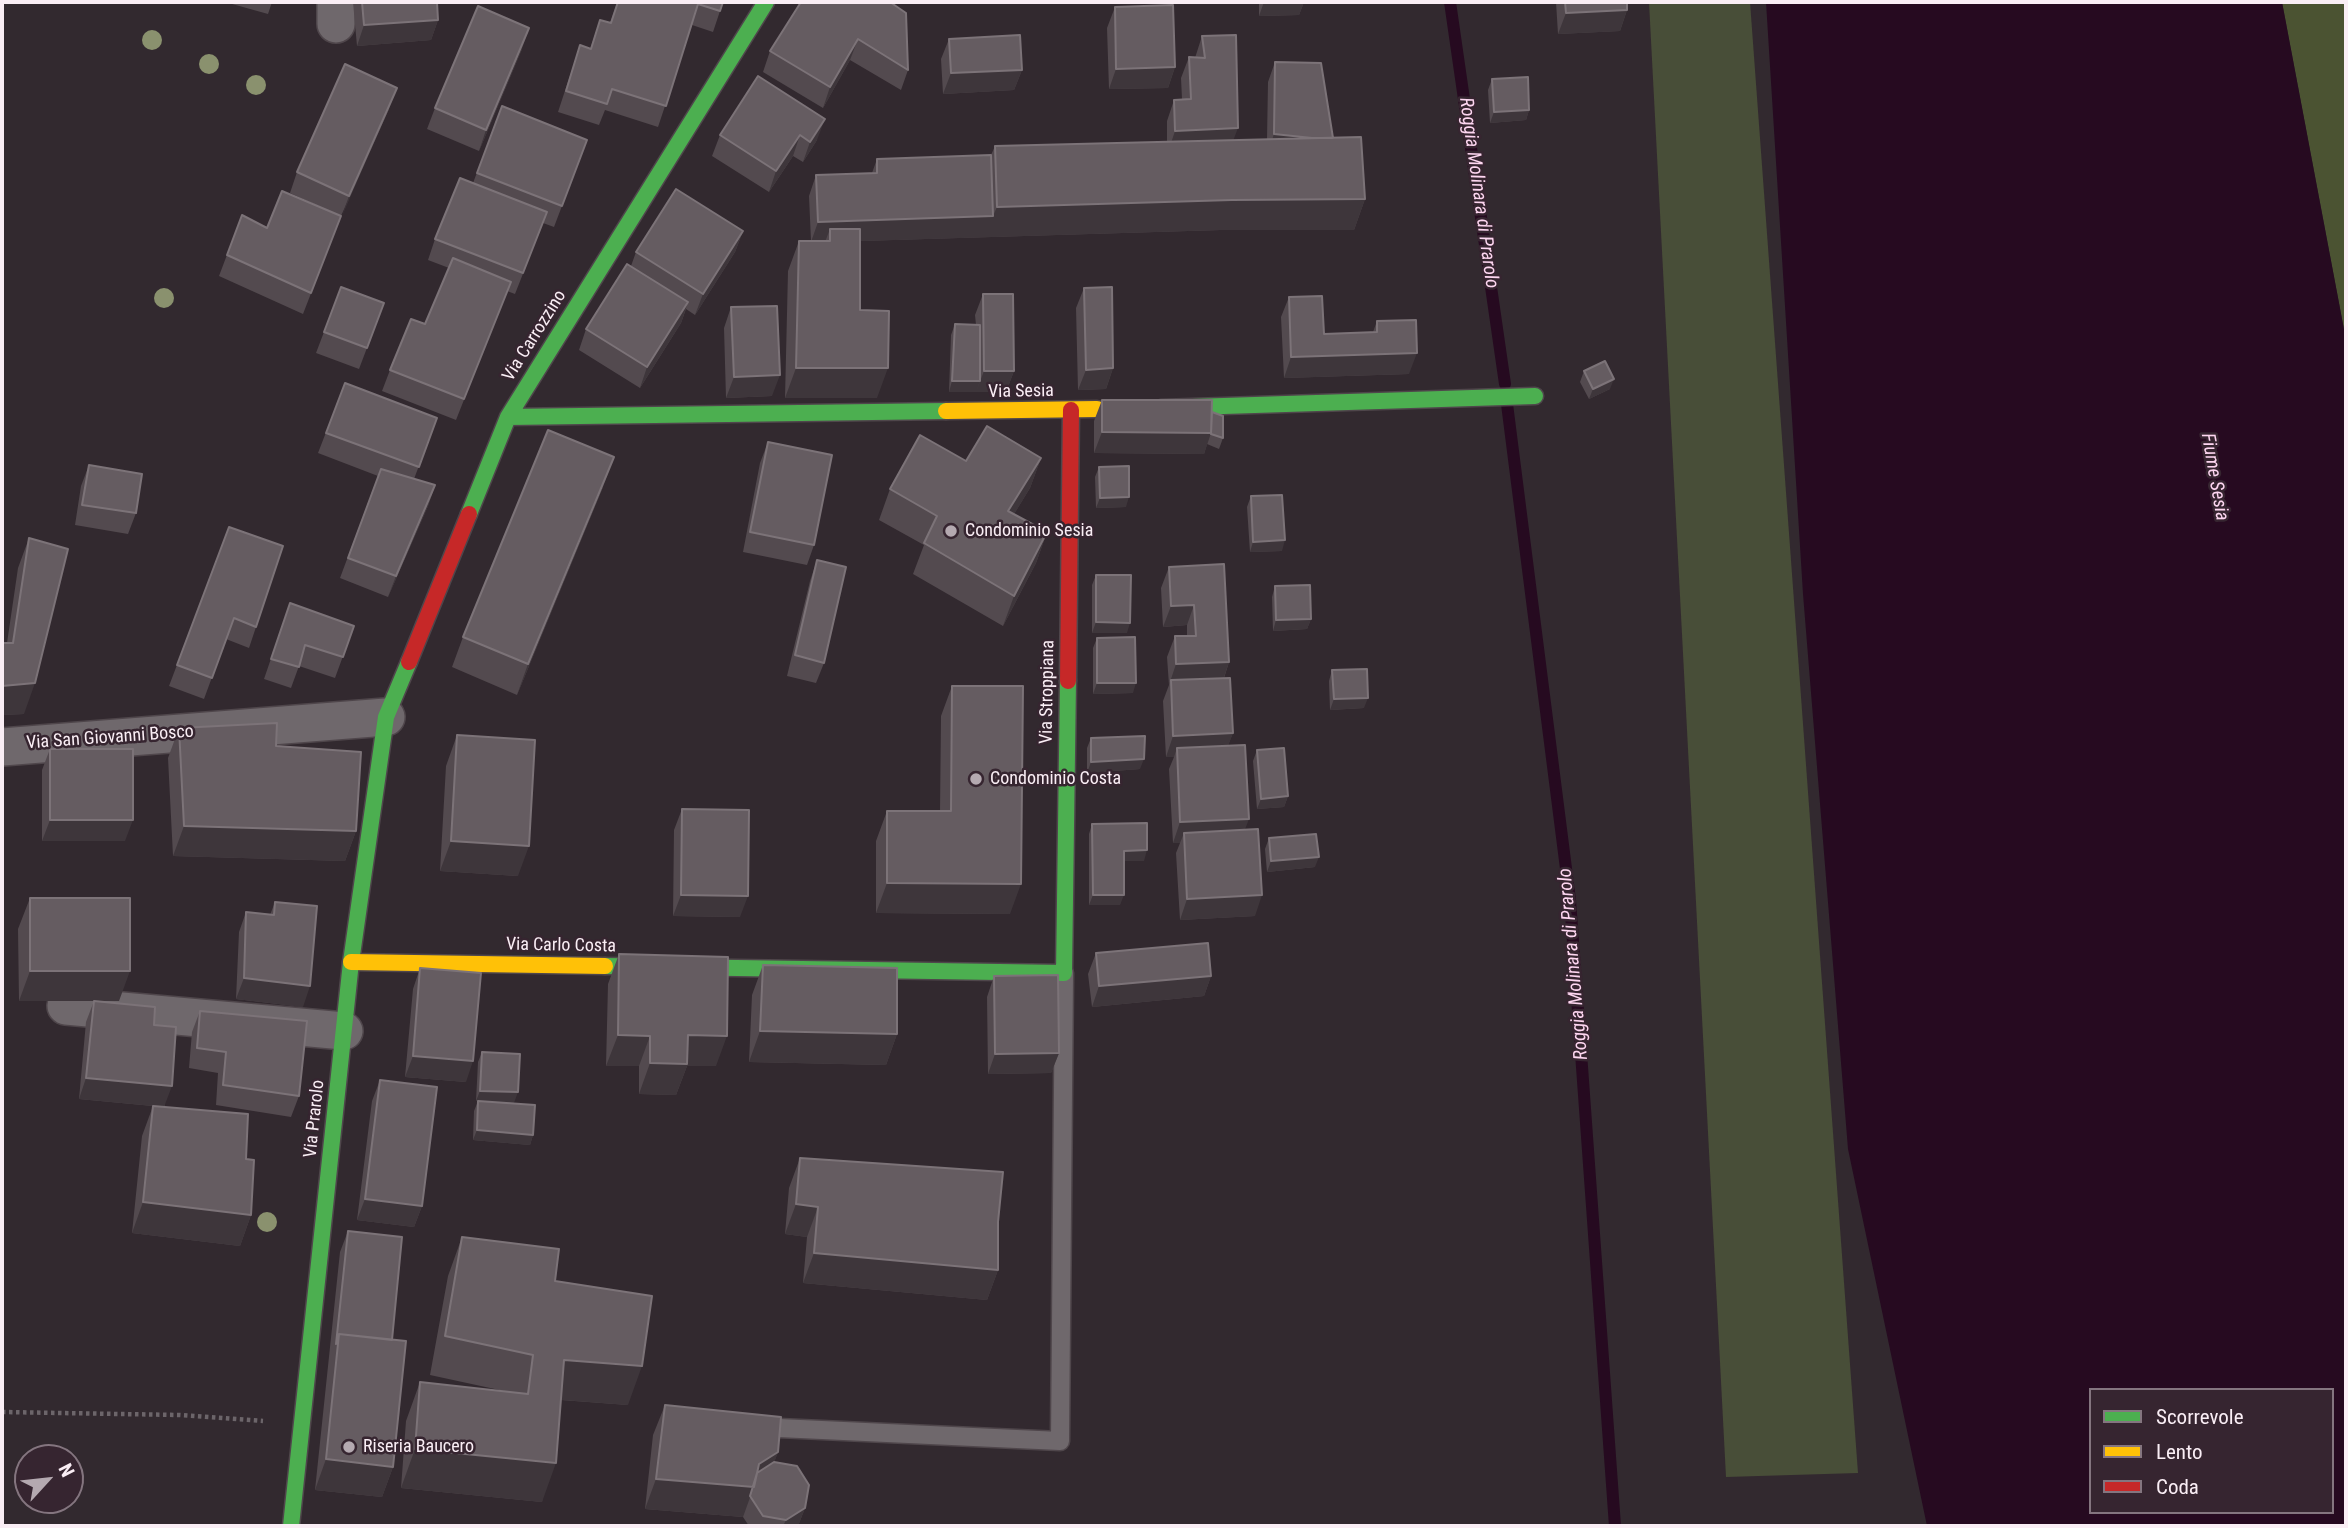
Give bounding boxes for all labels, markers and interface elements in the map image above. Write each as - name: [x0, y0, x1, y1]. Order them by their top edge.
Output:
- water label: Roggia Molinara di Prarolo: [1453, 96, 1503, 290]
- street label: Via Carrozzino: [499, 287, 571, 385]
- street label: Via Sesia: [988, 381, 1054, 403]
- water label: Fiume Sesia: [2195, 431, 2233, 523]
- place label: Condominio Sesia: [965, 520, 1093, 542]
- marker: Condominio Sesia: [943, 523, 959, 539]
- street label: Via Stroppiana: [1036, 640, 1060, 744]
- street label: Via San Giovanni Bosco: [26, 721, 194, 755]
- place label: Condominio Costa: [990, 768, 1121, 790]
- marker: Condominio Costa: [968, 771, 984, 787]
- water label: Roggia Molinara di Prarolo: [1554, 867, 1594, 1061]
- street label: Via Carlo Costa: [506, 934, 616, 958]
- street label: Via Prarolo: [300, 1079, 330, 1159]
- legend: [2089, 1388, 2334, 1514]
- text: Scorrevole: [2156, 1405, 2243, 1429]
- place label: Riseria Baucero: [363, 1436, 474, 1458]
- marker: Riseria Baucero: [341, 1439, 357, 1455]
- text: Lento: [2156, 1440, 2203, 1464]
- north arrow: [14, 1444, 84, 1514]
- text: N: [53, 1460, 79, 1481]
- text: Coda: [2156, 1475, 2199, 1499]

